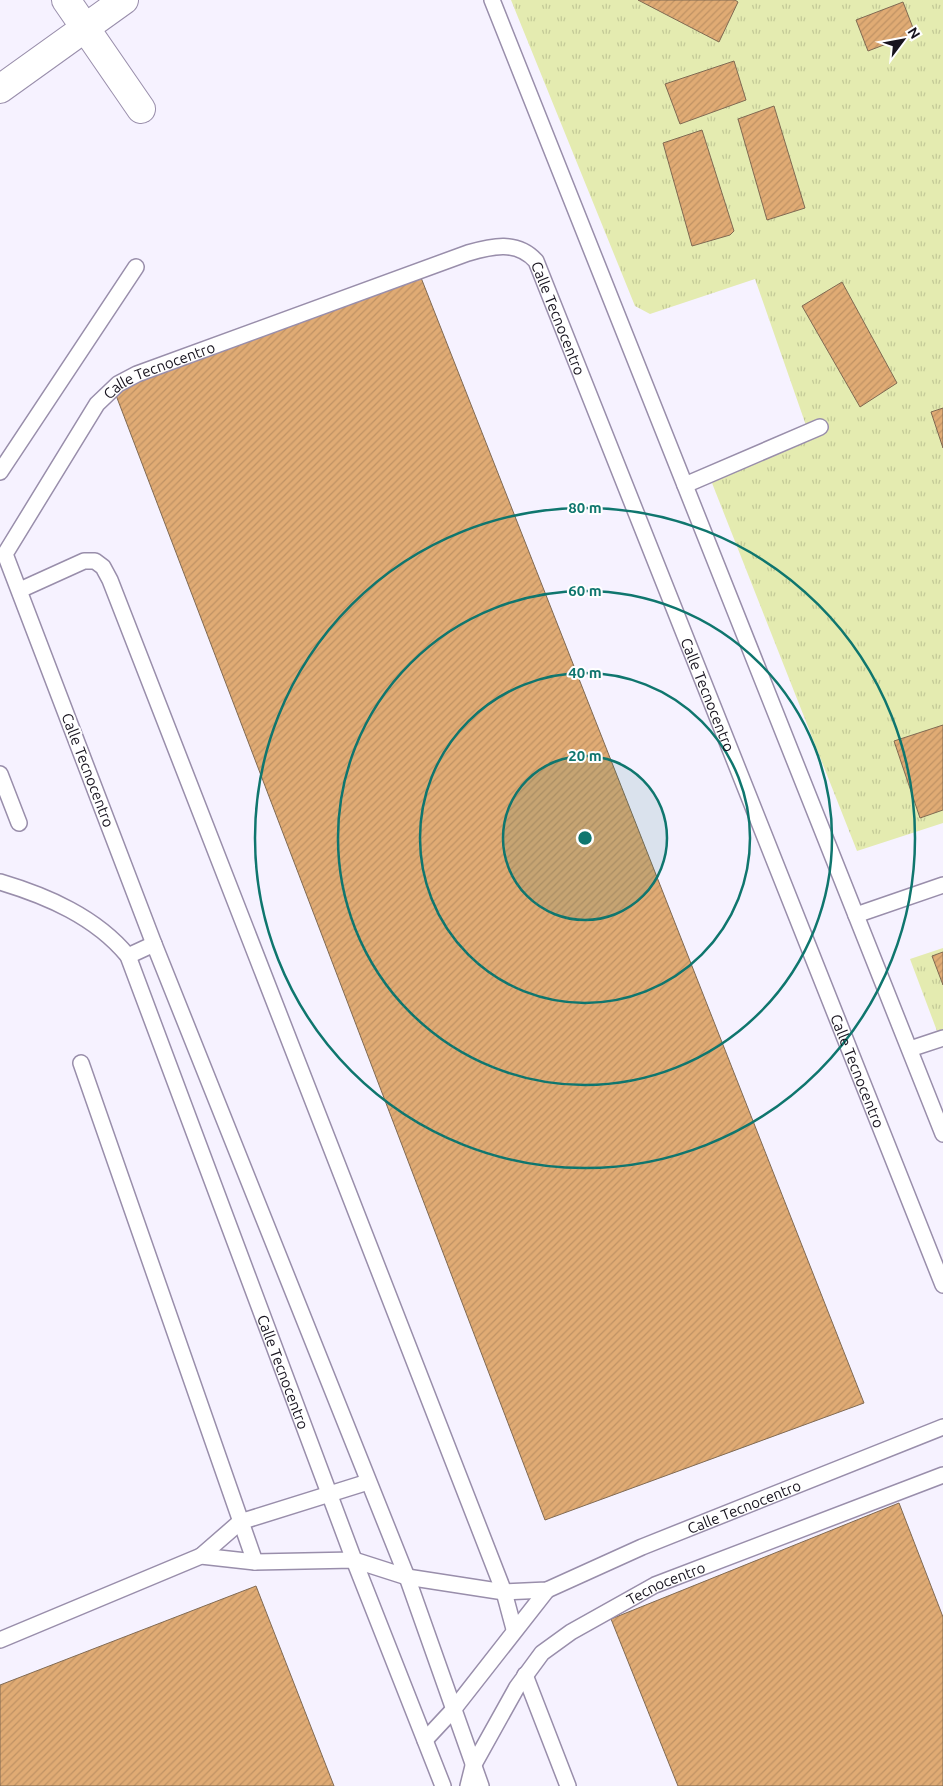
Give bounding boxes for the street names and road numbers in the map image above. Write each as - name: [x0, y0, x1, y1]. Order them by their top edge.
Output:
- street label: Calle Tecnocentro: [528, 259, 589, 377]
- street label: Calle Tecnocentro: [100, 338, 217, 402]
- street label: Calle Tecnocentro: [678, 635, 738, 754]
- street label: Calle Tecnocentro: [58, 711, 118, 829]
- street label: Calle Tecnocentro: [828, 1011, 888, 1130]
- street label: Calle Tecnocentro: [254, 1312, 313, 1431]
- street label: Calle Tecnocentro: [685, 1476, 803, 1537]
- street label: Tecnocentro: [623, 1558, 707, 1608]

